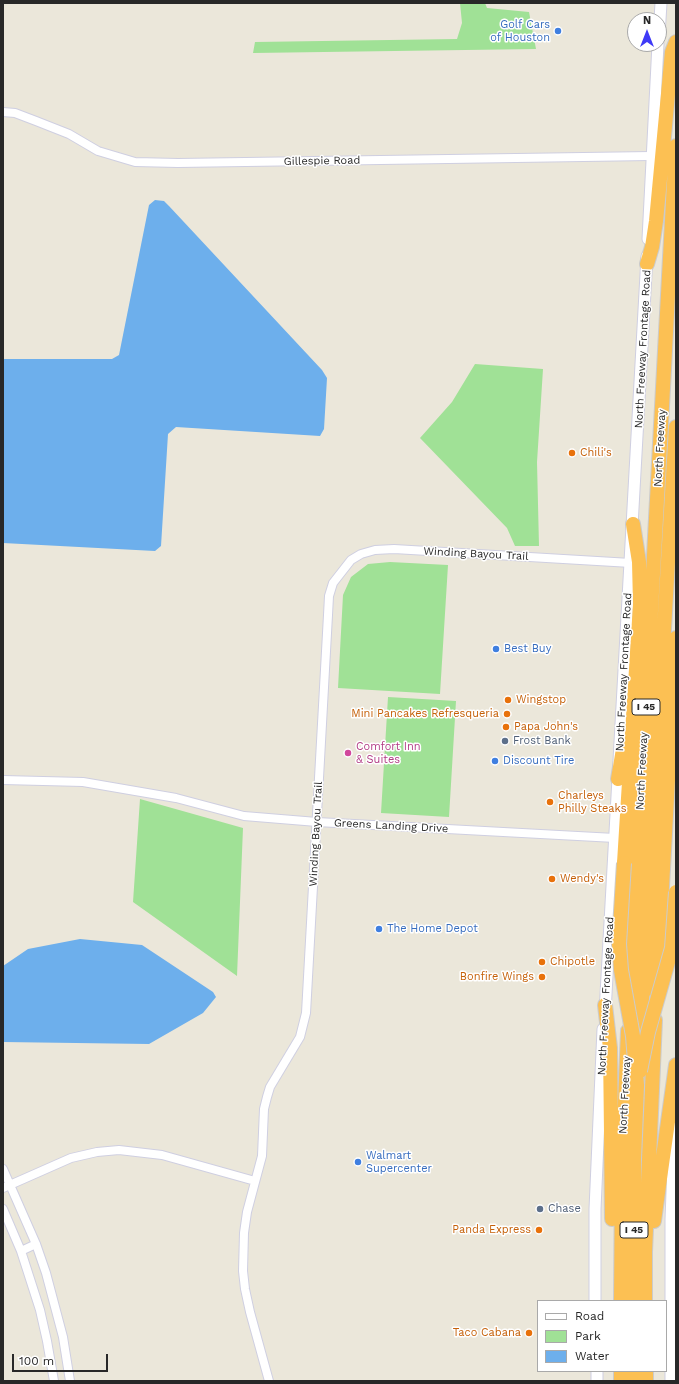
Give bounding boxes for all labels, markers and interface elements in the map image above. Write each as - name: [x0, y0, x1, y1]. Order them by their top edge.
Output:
- north arrow: [627, 12, 667, 52]
- text: N: [643, 14, 651, 27]
- place label: Golf Cars of Houston: [490, 18, 550, 44]
- marker: Golf Cars of Houston: [553, 26, 563, 36]
- street label: Gillespie Road: [284, 154, 360, 168]
- street label: North Freeway Frontage Road: [632, 269, 654, 429]
- street label: North Freeway: [651, 409, 669, 487]
- place label: Chili's: [580, 446, 612, 460]
- marker: Chili's: [567, 448, 577, 458]
- street label: Winding Bayou Trail: [423, 545, 529, 563]
- street label: North Freeway Frontage Road: [613, 592, 635, 752]
- place label: Best Buy: [504, 642, 551, 656]
- marker: Best Buy: [491, 644, 501, 654]
- place label: Wingstop: [516, 693, 566, 707]
- marker: Wingstop: [503, 695, 513, 705]
- road number: I 45: [632, 699, 660, 715]
- place label: Mini Pancakes Refresqueria: [351, 707, 499, 721]
- marker: Mini Pancakes Refresqueria: [502, 709, 512, 719]
- place label: Papa John's: [514, 720, 578, 734]
- marker: Papa John's: [501, 722, 511, 732]
- street label: North Freeway: [633, 732, 651, 810]
- place label: Frost Bank: [513, 734, 571, 748]
- marker: Frost Bank: [500, 736, 510, 746]
- place label: Comfort Inn & Suites: [356, 740, 421, 766]
- marker: Comfort Inn & Suites: [343, 748, 353, 758]
- place label: Discount Tire: [503, 754, 574, 768]
- marker: Discount Tire: [490, 756, 500, 766]
- street label: Winding Bayou Trail: [307, 781, 325, 887]
- place label: Charleys Philly Steaks: [558, 789, 626, 815]
- marker: Charleys Philly Steaks: [545, 797, 555, 807]
- street label: Greens Landing Drive: [333, 816, 449, 836]
- place label: Wendy's: [560, 872, 604, 886]
- marker: Wendy's: [547, 874, 557, 884]
- street label: North Freeway Frontage Road: [595, 916, 617, 1076]
- place label: The Home Depot: [387, 922, 478, 936]
- marker: The Home Depot: [374, 924, 384, 934]
- place label: Chipotle: [550, 955, 595, 969]
- marker: Chipotle: [537, 957, 547, 967]
- place label: Bonfire Wings: [460, 970, 534, 984]
- marker: Bonfire Wings: [537, 972, 547, 982]
- street label: North Freeway: [616, 1056, 634, 1134]
- place label: Walmart Supercenter: [366, 1149, 432, 1175]
- marker: Walmart Supercenter: [353, 1157, 363, 1167]
- place label: Chase: [548, 1202, 581, 1216]
- marker: Chase: [535, 1204, 545, 1214]
- road number: I 45: [620, 1222, 648, 1238]
- place label: Panda Express: [452, 1223, 531, 1237]
- marker: Panda Express: [534, 1225, 544, 1235]
- legend: [537, 1300, 667, 1372]
- text: Road: [575, 1309, 604, 1323]
- place label: Taco Cabana: [453, 1326, 521, 1340]
- marker: Taco Cabana: [524, 1328, 534, 1338]
- text: Park: [575, 1329, 601, 1343]
- scale bar: [14, 1346, 110, 1372]
- text: Water: [575, 1349, 609, 1363]
- text: 100 m: [19, 1354, 54, 1368]

